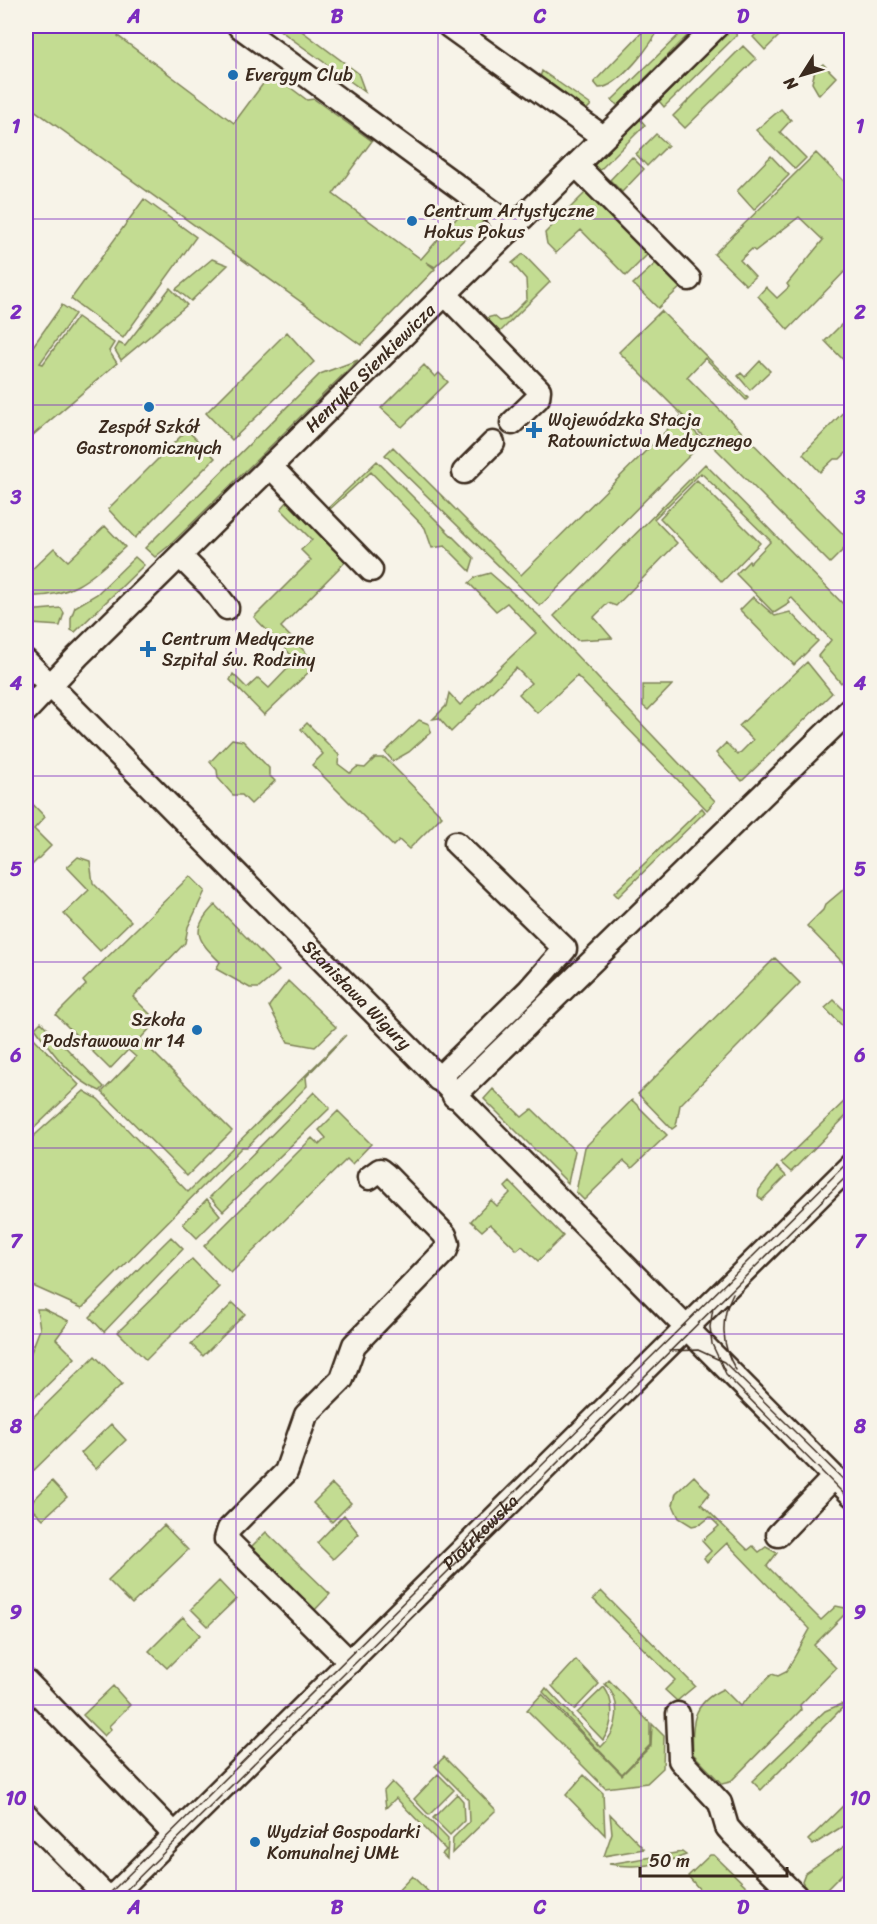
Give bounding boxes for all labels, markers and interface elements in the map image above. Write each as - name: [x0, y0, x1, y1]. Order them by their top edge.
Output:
- text: A: [126, 0, 141, 34]
- text: B: [331, 0, 344, 34]
- text: C: [533, 0, 547, 34]
- text: D: [737, 0, 750, 34]
- north arrow: [772, 45, 832, 105]
- place label: Evergym Club: [245, 59, 353, 91]
- marker: Evergym Club: [226, 68, 240, 82]
- text: N: [775, 70, 806, 98]
- text: 1: [12, 109, 21, 144]
- text: 1: [856, 109, 865, 144]
- place label: Centrum Artystyczne Hokus Pokus: [424, 195, 595, 248]
- marker: Centrum Artystyczne Hokus Pokus: [405, 214, 419, 228]
- text: 2: [9, 295, 22, 330]
- street label: Henryka Sienkiewicza: [297, 295, 444, 440]
- text: 2: [853, 295, 866, 330]
- marker: Zespół Szkół Gastronomicznych: [142, 400, 156, 414]
- place label: Wojewódzka Stacja Ratownictwa Medycznego: [548, 404, 752, 457]
- place label: Zespół Szkół Gastronomicznych: [76, 411, 222, 464]
- marker: Wojewódzka Stacja Ratownictwa Medycznego: [525, 421, 543, 439]
- text: 3: [10, 480, 22, 515]
- text: 3: [854, 480, 866, 515]
- place label: Centrum Medyczne Szpital św. Rodziny: [162, 623, 316, 676]
- marker: Centrum Medyczne Szpital św. Rodziny: [139, 640, 157, 658]
- text: 4: [9, 666, 23, 701]
- text: 4: [853, 666, 867, 701]
- text: 5: [10, 852, 22, 887]
- text: 5: [854, 852, 866, 887]
- street label: Stanisława Wigury: [294, 932, 420, 1058]
- place label: Szkoła Podstawowa nr 14: [43, 1004, 186, 1057]
- marker: Szkoła Podstawowa nr 14: [190, 1023, 204, 1037]
- text: 6: [9, 1038, 22, 1073]
- text: 6: [853, 1038, 866, 1073]
- text: 7: [10, 1224, 23, 1259]
- text: 7: [854, 1224, 867, 1259]
- text: 8: [9, 1409, 23, 1444]
- text: 8: [853, 1409, 867, 1444]
- street label: Piotrkowska: [434, 1486, 527, 1578]
- text: 9: [10, 1595, 22, 1630]
- text: 9: [854, 1595, 866, 1630]
- text: 10: [5, 1781, 27, 1816]
- text: 10: [849, 1781, 871, 1816]
- place label: Wydział Gospodarki Komunalnej UMŁ: [267, 1816, 421, 1869]
- marker: Wydział Gospodarki Komunalnej UMŁ: [248, 1835, 262, 1849]
- scale bar: [640, 1840, 787, 1878]
- text: 50 m: [649, 1845, 690, 1877]
- text: A: [126, 1890, 141, 1924]
- text: B: [331, 1890, 344, 1924]
- text: C: [533, 1890, 547, 1924]
- text: D: [737, 1890, 750, 1924]

